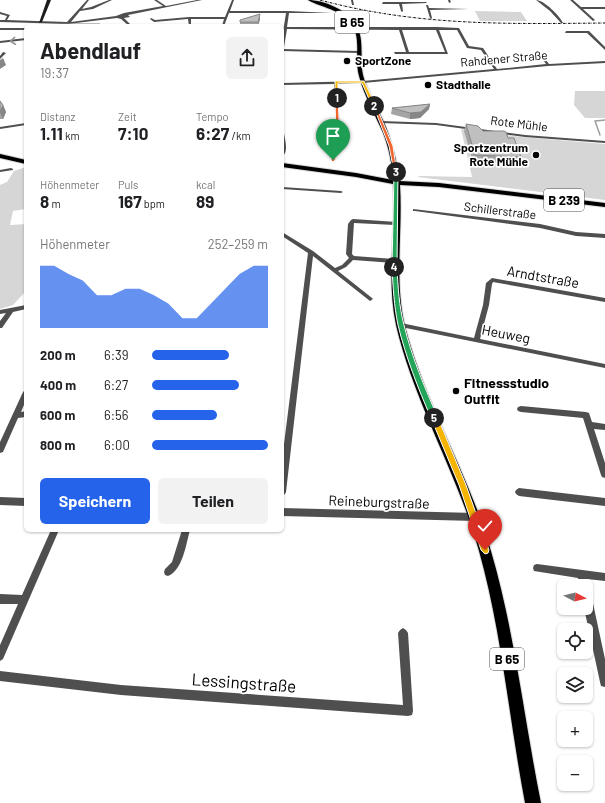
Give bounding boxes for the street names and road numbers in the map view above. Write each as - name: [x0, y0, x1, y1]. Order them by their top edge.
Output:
- road number: B 65: [335, 11, 369, 33]
- street label: Rahdener Straße: [460, 47, 548, 69]
- street label: Rote Mühle: [490, 113, 548, 133]
- road number: B 239: [544, 189, 584, 211]
- street label: Schillerstraße: [463, 199, 537, 221]
- street label: Arndtstraße: [506, 262, 581, 291]
- street label: Heuweg: [480, 320, 532, 347]
- street label: Reineburgstraße: [328, 491, 430, 512]
- road number: B 65: [490, 648, 524, 670]
- street label: Lessingstraße: [191, 668, 297, 696]

